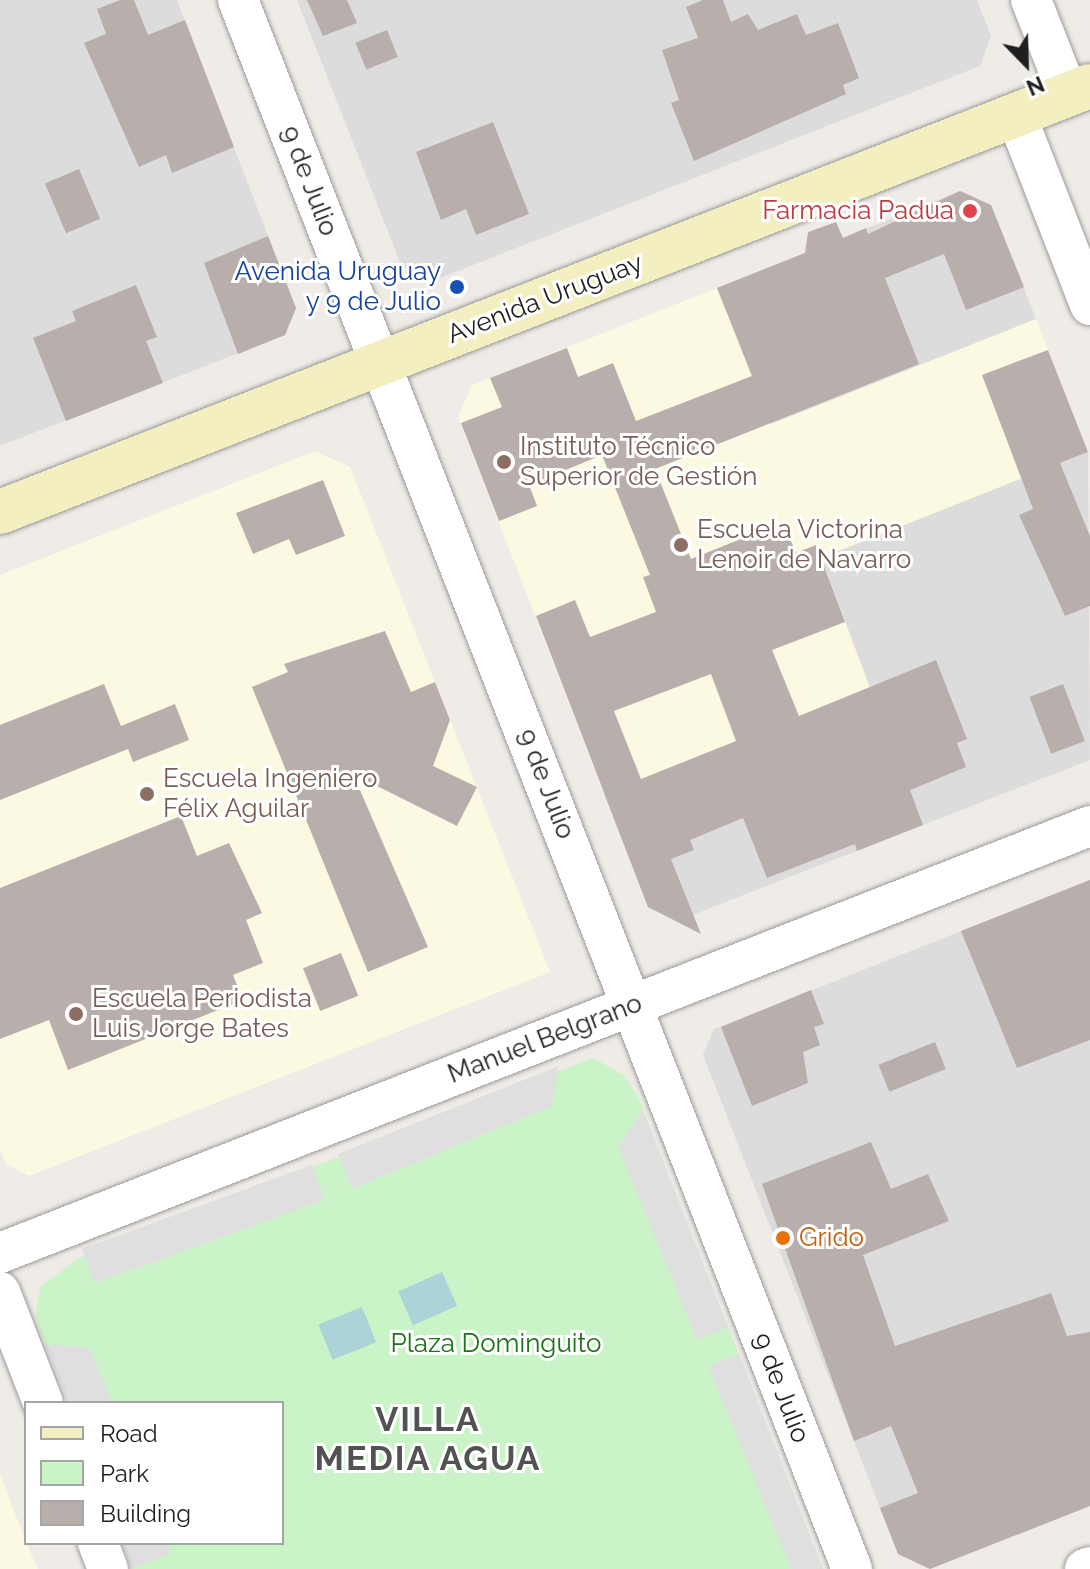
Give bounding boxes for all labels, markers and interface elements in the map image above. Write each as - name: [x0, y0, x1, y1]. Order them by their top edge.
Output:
- north arrow: [986, 24, 1066, 104]
- text: N: [1023, 71, 1048, 101]
- street label: 9 de Julio: [274, 121, 344, 241]
- place label: Farmacia Padua: [762, 195, 954, 227]
- marker: Farmacia Padua: [961, 202, 979, 220]
- street label: Avenida Uruguay: [443, 247, 647, 351]
- place label: Avenida Uruguay y 9 de Julio: [234, 256, 441, 318]
- marker: Avenida Uruguay y 9 de Julio: [448, 278, 466, 296]
- place label: Instituto Técnico Superior de Gestión: [520, 431, 758, 492]
- marker: Instituto Técnico Superior de Gestión: [495, 453, 513, 471]
- place label: Escuela Victorina Lenoir de Navarro: [697, 514, 912, 576]
- marker: Escuela Victorina Lenoir de Navarro: [672, 536, 690, 554]
- street label: 9 de Julio: [511, 724, 581, 844]
- place label: Escuela Ingeniero Félix Aguilar: [163, 763, 377, 824]
- marker: Escuela Ingeniero Félix Aguilar: [138, 785, 156, 803]
- place label: Escuela Periodista Luis Jorge Bates: [92, 983, 312, 1044]
- street label: Manuel Belgrano: [443, 988, 647, 1090]
- marker: Escuela Periodista Luis Jorge Bates: [67, 1005, 85, 1023]
- place label: Grido: [799, 1222, 864, 1254]
- marker: Grido: [774, 1229, 792, 1247]
- park label: Plaza Dominguito: [391, 1328, 601, 1360]
- street label: 9 de Julio: [746, 1328, 816, 1448]
- district label: VILLA MEDIA AGUA: [314, 1399, 542, 1478]
- legend: [24, 1401, 284, 1545]
- text: Road: [100, 1419, 158, 1448]
- text: Park: [100, 1459, 149, 1488]
- text: Building: [100, 1499, 191, 1528]

